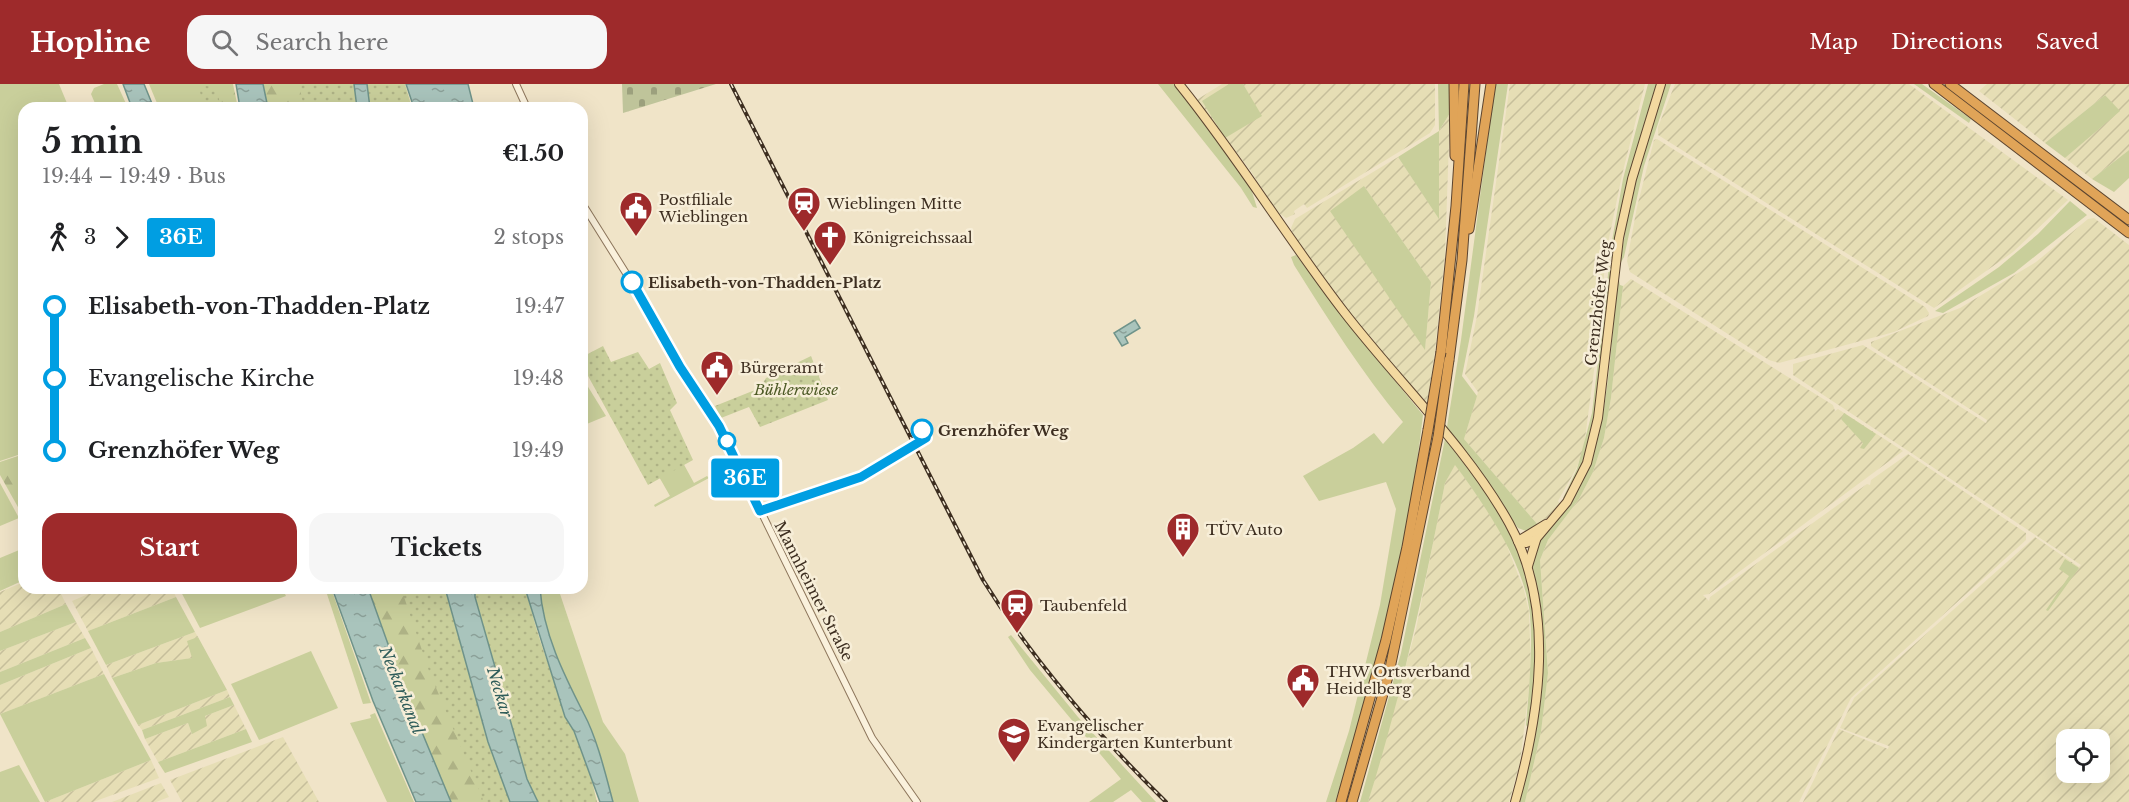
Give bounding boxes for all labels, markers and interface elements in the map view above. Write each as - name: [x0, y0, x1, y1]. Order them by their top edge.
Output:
- search box: [187, 15, 607, 69]
- text: Hopline: [30, 25, 151, 60]
- icon: search: [208, 26, 241, 59]
- text: Search here: [256, 29, 389, 56]
- text: Map: [1809, 29, 1858, 55]
- text: Directions: [1891, 29, 2003, 55]
- text: Saved: [2036, 29, 2099, 55]
- text: 5 min: [42, 121, 143, 162]
- text: €1.50: [502, 140, 564, 167]
- text: 19:44 – 19:49 · Bus: [42, 164, 226, 188]
- station icon: Wieblingen Mitte: [786, 185, 822, 232]
- public building icon: Postfiliale Wieblingen: [618, 190, 654, 237]
- place label: Postfiliale Wieblingen: [658, 190, 748, 226]
- place label: Wieblingen Mitte: [826, 194, 962, 213]
- church icon: Königreichssaal: [812, 219, 848, 266]
- icon: walk: [42, 221, 75, 254]
- icon: forward: [105, 221, 138, 254]
- text: 36E: [159, 224, 203, 250]
- text: 3: [84, 225, 96, 249]
- text: 2 stops: [494, 225, 564, 249]
- place label: Königreichssaal: [853, 228, 973, 247]
- street label: Grenzhöfer Weg: [1581, 238, 1615, 367]
- marker: Elisabeth-von-Thadden-Platz: [621, 271, 643, 293]
- place label: Elisabeth-von-Thadden-Platz: [648, 273, 881, 292]
- text: Elisabeth-von-Thadden-Platz: [88, 293, 430, 320]
- text: 19:47: [515, 294, 564, 318]
- public building icon: Bürgeramt: [699, 349, 735, 396]
- place label: Bürgeramt: [740, 358, 824, 377]
- text: Evangelische Kirche: [88, 365, 315, 392]
- text: 19:48: [513, 366, 564, 390]
- park label: Bühlerwiese: [753, 380, 838, 399]
- marker: Grenzhöfer Weg: [911, 419, 933, 441]
- place label: Grenzhöfer Weg: [938, 421, 1069, 440]
- unlabelled marker: [718, 432, 736, 450]
- text: Grenzhöfer Weg: [88, 437, 279, 464]
- text: 19:49: [512, 438, 564, 462]
- line badge: 36E: [710, 458, 780, 498]
- text: 36E: [723, 465, 767, 491]
- building icon: TÜV Auto: [1165, 511, 1201, 558]
- button: Start: [42, 513, 297, 582]
- button: Tickets: [309, 513, 564, 582]
- street label: Mannheimer Straße: [770, 518, 858, 664]
- place label: TÜV Auto: [1206, 520, 1283, 539]
- station icon: Taubenfeld: [999, 587, 1035, 634]
- place label: Taubenfeld: [1040, 596, 1127, 615]
- water label: Neckarkanal: [375, 642, 429, 738]
- public building icon: THW Ortsverband Heidelberg: [1285, 662, 1321, 709]
- place label: THW Ortsverband Heidelberg: [1326, 662, 1470, 698]
- water label: Neckar: [483, 663, 517, 720]
- school or university icon: Evangelischer Kindergarten Kunterbunt: [996, 716, 1032, 763]
- place label: Evangelischer Kindergarten Kunterbunt: [1037, 716, 1233, 752]
- map controls: [2056, 729, 2110, 783]
- button: locate: [2056, 729, 2110, 783]

